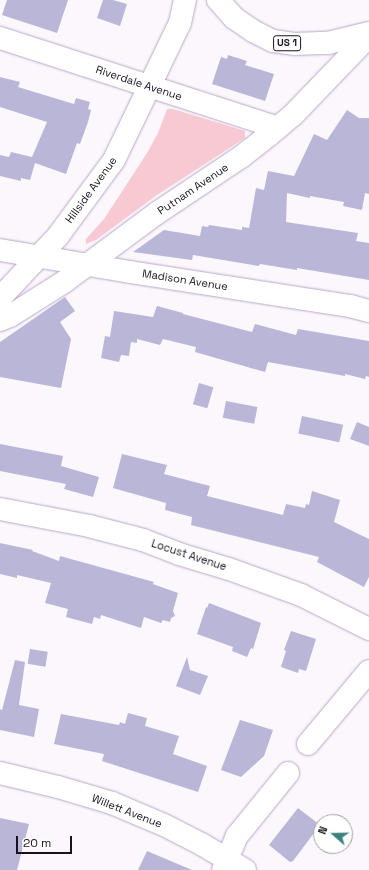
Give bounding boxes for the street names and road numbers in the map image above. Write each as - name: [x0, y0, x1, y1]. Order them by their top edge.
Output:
- road number: US 1: [273, 35, 301, 51]
- street label: Riverdale Avenue: [94, 63, 184, 103]
- street label: Hillside Avenue: [62, 154, 120, 226]
- street label: Putnam Avenue: [155, 160, 231, 218]
- street label: Madison Avenue: [141, 267, 229, 293]
- street label: Locust Avenue: [150, 537, 228, 573]
- street label: Willett Avenue: [90, 791, 164, 831]

